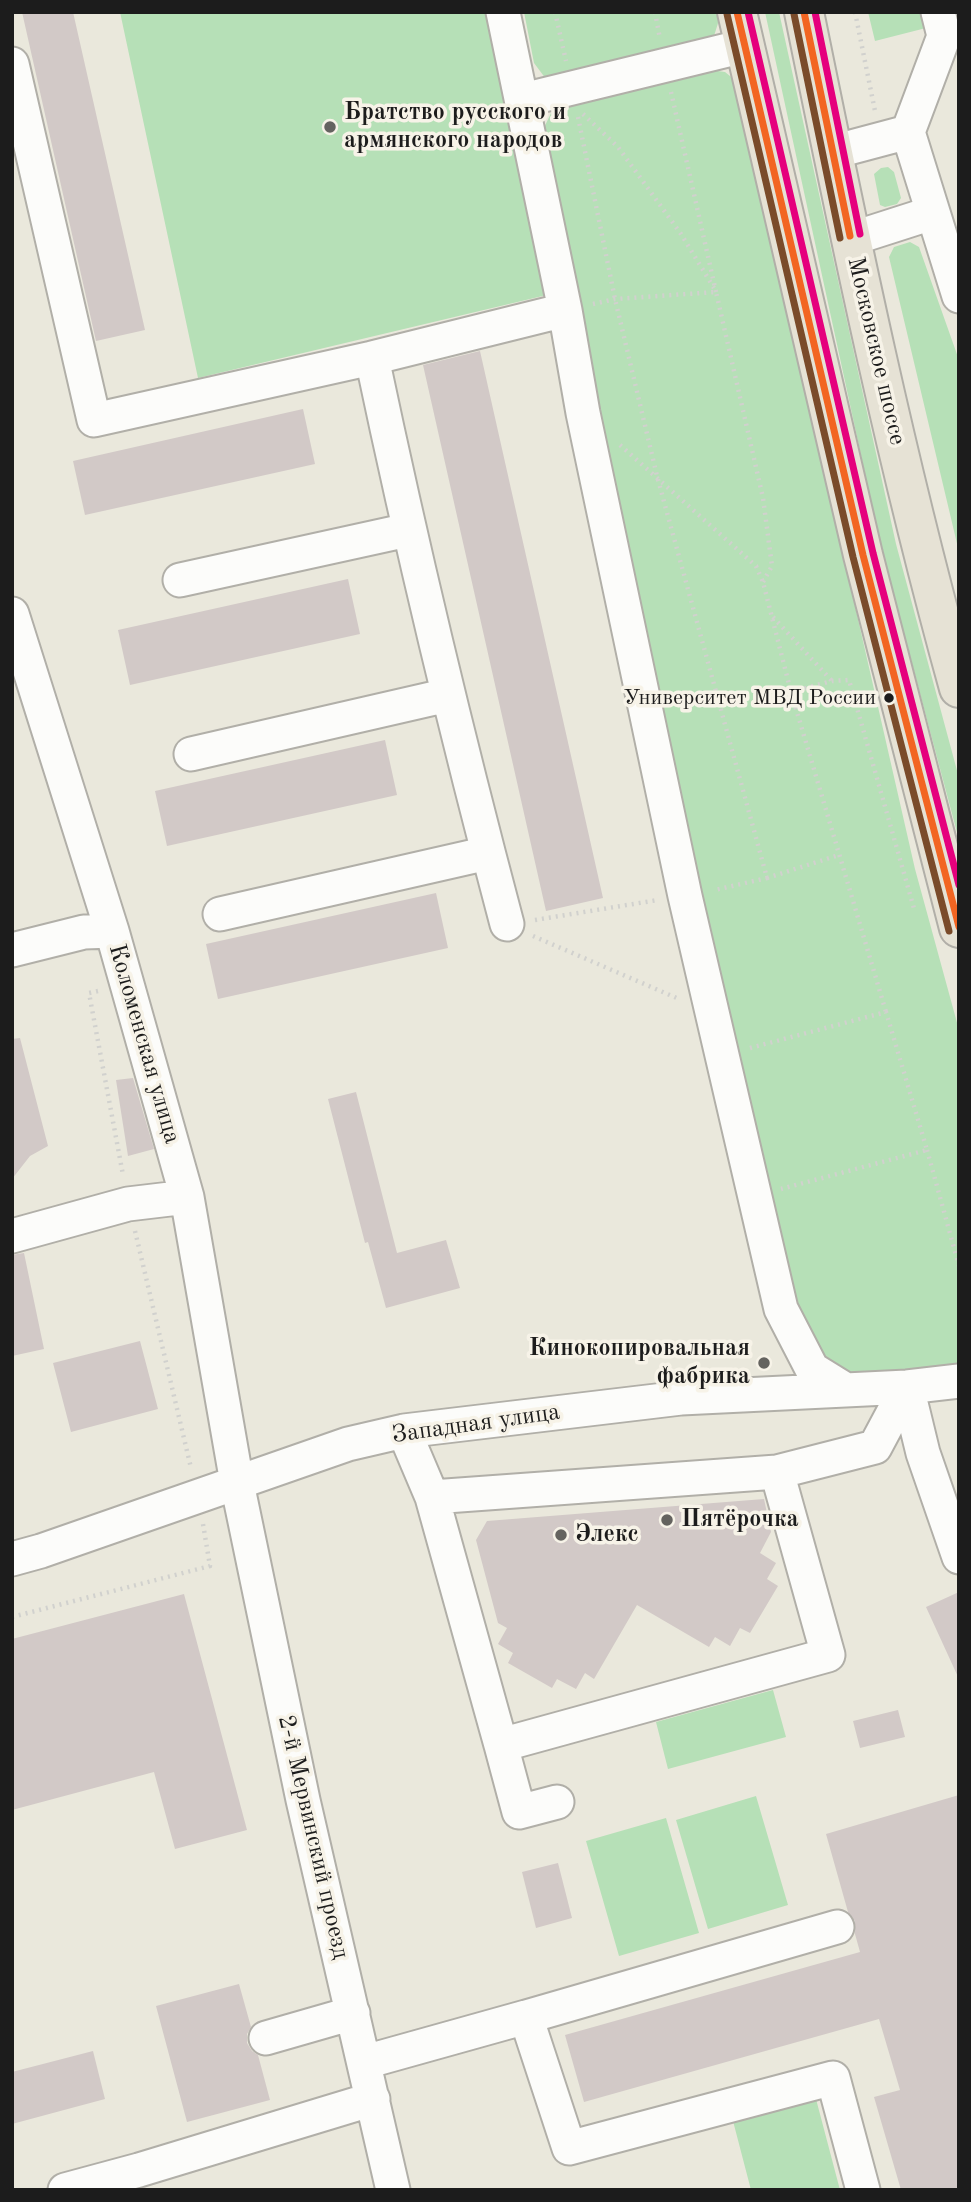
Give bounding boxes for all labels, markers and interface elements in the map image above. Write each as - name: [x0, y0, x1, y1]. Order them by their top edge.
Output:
- place label: Братство русского и армянского народов: [344, 99, 566, 155]
- marker: Братство русского и армянского народов: [322, 119, 338, 135]
- street label: Московское шоссе: [840, 254, 912, 448]
- place label: Университет МВД России: [623, 685, 876, 711]
- marker: Университет МВД России: [882, 691, 896, 705]
- street label: Коломенская улица: [102, 941, 186, 1147]
- place label: Кинокопировальная фабрика: [529, 1335, 750, 1391]
- marker: Кинокопировальная фабрика: [756, 1355, 772, 1371]
- street label: Западная улица: [390, 1398, 562, 1450]
- place label: Пятёрочка: [681, 1506, 799, 1534]
- marker: Пятёрочка: [659, 1512, 675, 1528]
- place label: Элекс: [575, 1521, 639, 1549]
- marker: Элекс: [553, 1527, 569, 1543]
- street label: 2-й Мервинский проезд: [271, 1712, 355, 1962]

